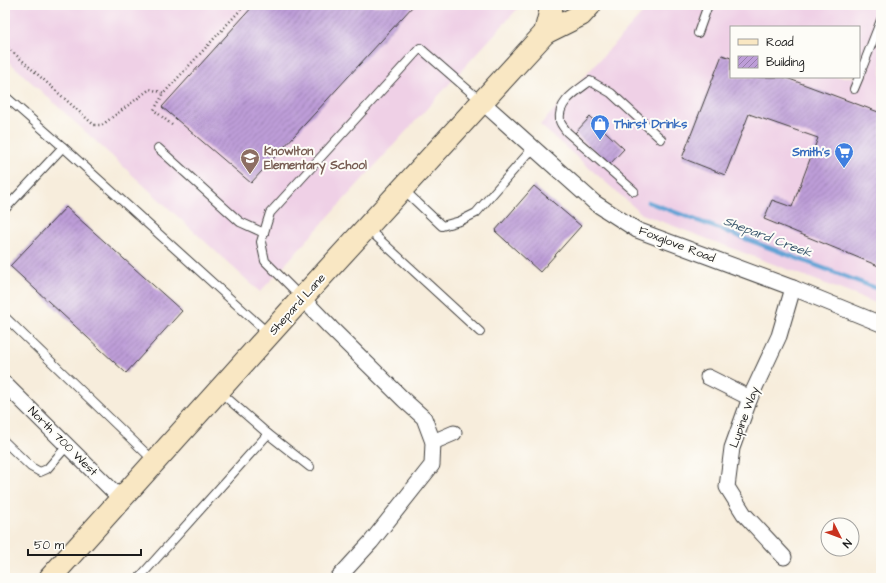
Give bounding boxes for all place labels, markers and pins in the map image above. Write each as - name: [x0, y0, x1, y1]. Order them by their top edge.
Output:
- shop icon: Thirst Drinks: [589, 113, 611, 141]
- place label: Thirst Drinks: [613, 116, 687, 133]
- supermarket icon: Smith's: [833, 141, 855, 169]
- place label: Knowlton Elementary School: [264, 143, 367, 175]
- place label: Smith's: [791, 144, 830, 161]
- school or university icon: Knowlton Elementary School: [239, 147, 261, 175]

